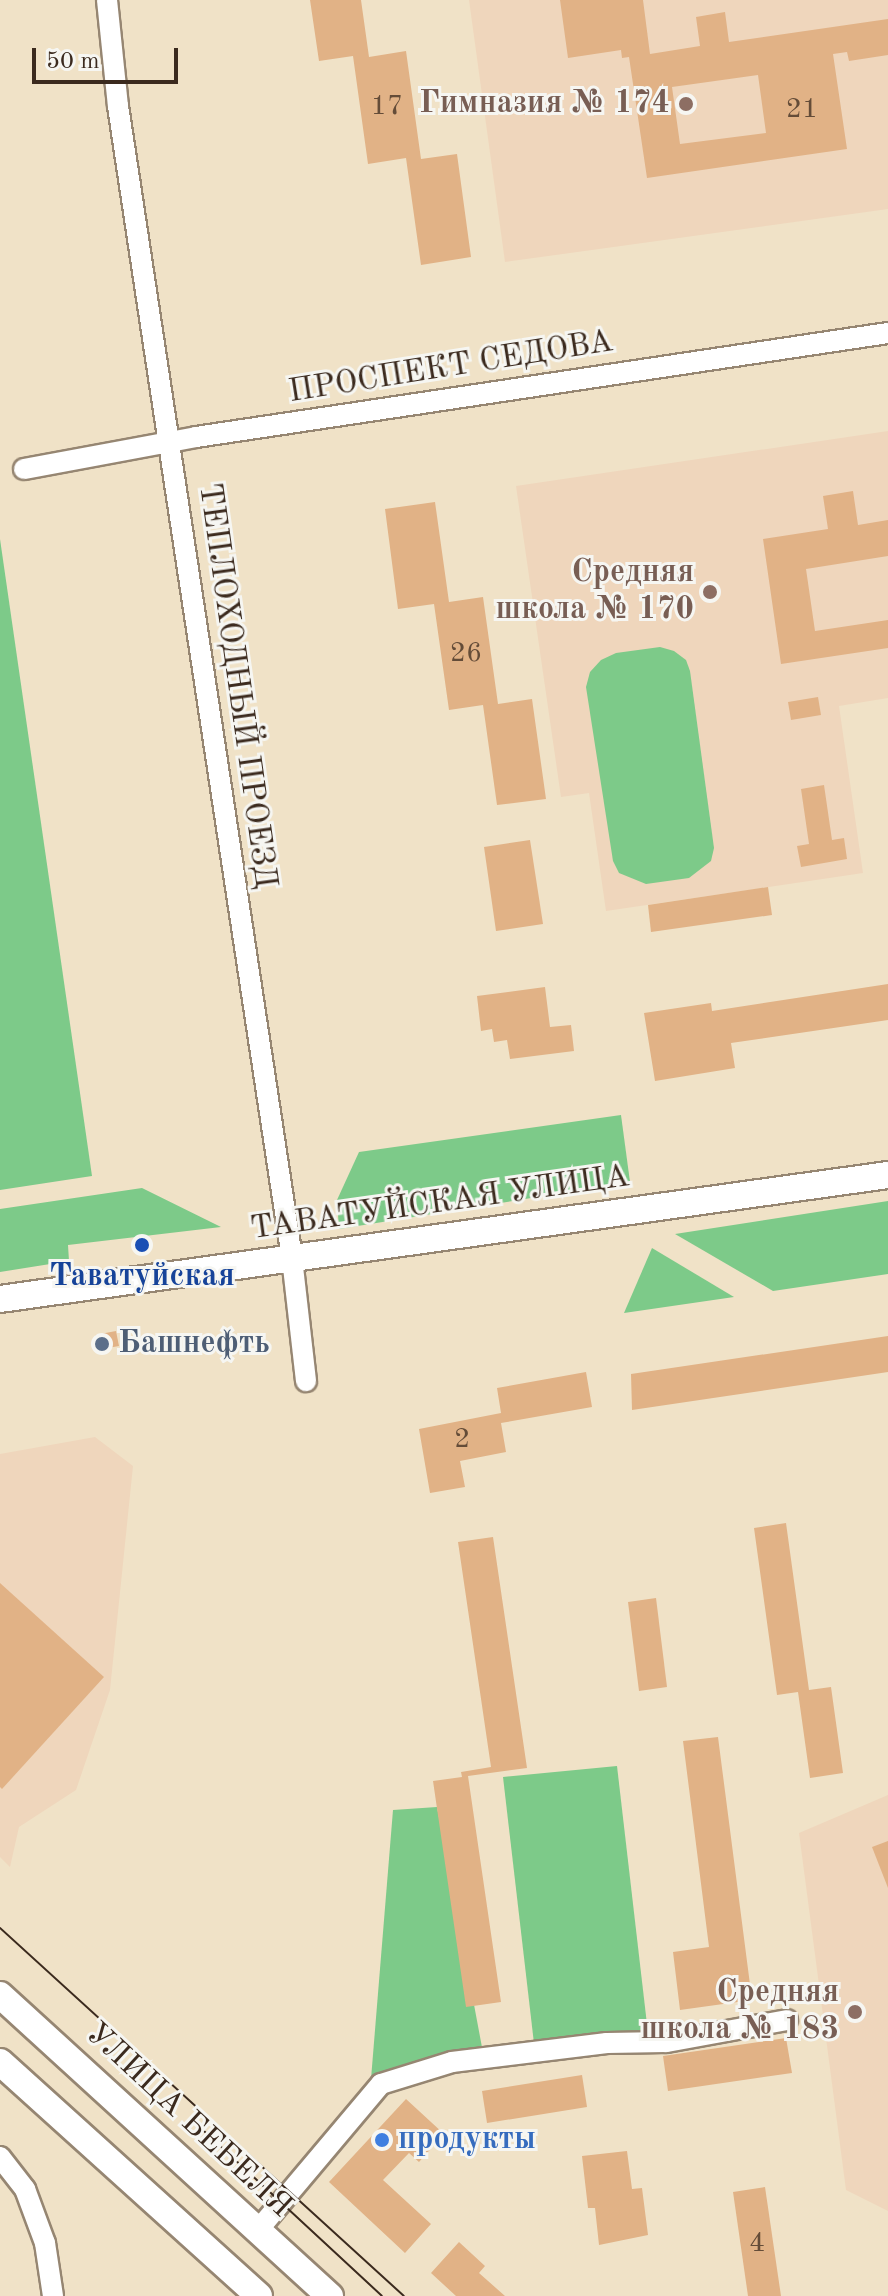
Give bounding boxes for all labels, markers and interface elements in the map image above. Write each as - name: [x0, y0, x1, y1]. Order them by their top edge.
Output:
- scale bar: [36, 32, 182, 82]
- text: 50 m: [46, 50, 100, 74]
- place label: Гимназия № 174: [419, 85, 670, 123]
- house number: 17: [371, 90, 403, 124]
- house number: 21: [786, 93, 818, 127]
- marker: Гимназия № 174: [677, 95, 695, 113]
- street label: ПРОСПЕКТ СЕДОВА: [286, 323, 616, 413]
- street label: ТЕПЛОХОДНЫЙ ПРОЕЗД: [189, 481, 283, 891]
- place label: Средняя школа № 170: [496, 555, 694, 630]
- marker: Средняя школа № 170: [701, 583, 719, 601]
- house number: 26: [450, 637, 482, 671]
- street label: ТАВАТУЙСКАЯ УЛИЦА: [248, 1158, 632, 1250]
- marker: Таватуйская: [133, 1236, 151, 1254]
- place label: Таватуйская: [49, 1258, 235, 1296]
- place label: Башнефть: [118, 1325, 270, 1363]
- marker: Башнефть: [93, 1335, 111, 1353]
- house number: 2: [454, 1423, 470, 1457]
- place label: Средняя школа № 183: [641, 1975, 839, 2050]
- marker: Средняя школа № 183: [846, 2003, 864, 2021]
- street label: УЛИЦА БЕБЕЛЯ: [77, 2015, 299, 2227]
- place label: продукты: [398, 2121, 536, 2159]
- marker: продукты: [373, 2131, 391, 2149]
- house number: 4: [749, 2227, 765, 2261]

